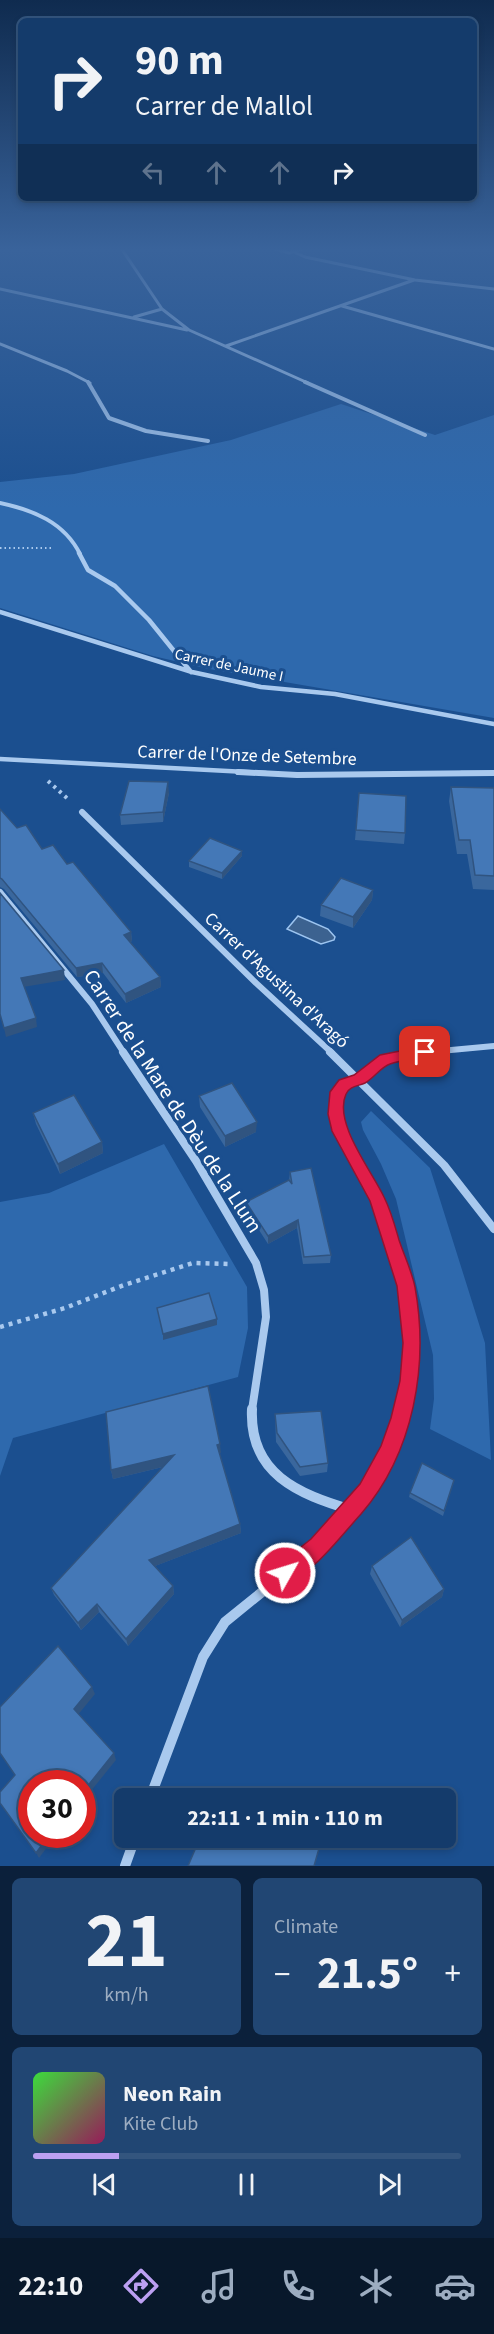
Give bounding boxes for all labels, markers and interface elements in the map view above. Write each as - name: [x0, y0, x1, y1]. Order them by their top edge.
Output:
- text: 90 m: [135, 31, 224, 91]
- icon: right: [36, 42, 114, 120]
- text: Carrer de Mallol: [135, 87, 313, 126]
- icon: left: [137, 156, 170, 189]
- icon: ahead: [200, 156, 233, 189]
- icon: ahead: [263, 156, 296, 189]
- icon: right: [326, 156, 359, 189]
- street label: Carrer de Jaume I: [173, 644, 285, 687]
- street label: Carrer de l'Onze de Setembre: [137, 739, 357, 772]
- street label: Carrer d'Agustina d'Aragó: [199, 907, 354, 1054]
- street label: Carrer de la Mare de Dèu de la Llum: [76, 963, 270, 1239]
- pin: [399, 1026, 450, 1077]
- icon: arrive: [408, 1035, 441, 1068]
- position arrow: [253, 1541, 317, 1605]
- speed limit sign: 30: [18, 1770, 96, 1848]
- text: 22:11 · 1 min · 110 m: [187, 1802, 383, 1834]
- text: 21: [85, 1886, 168, 1997]
- text: Climate: [274, 1913, 338, 1941]
- text: 21.5°: [317, 1942, 418, 2006]
- text: −: [274, 1951, 290, 1998]
- text: +: [445, 1951, 461, 1998]
- text: km/h: [104, 1981, 149, 2009]
- text: Neon Rain: [123, 2078, 222, 2110]
- text: Kite Club: [123, 2110, 198, 2138]
- icon: previous: [88, 2168, 121, 2201]
- icon: pause: [230, 2168, 263, 2201]
- icon: next: [373, 2168, 406, 2201]
- icon: directions: [120, 2265, 162, 2307]
- icon: music: [198, 2265, 240, 2307]
- icon: phone: [277, 2265, 319, 2307]
- icon: climate: [355, 2265, 397, 2307]
- icon: car: [434, 2265, 476, 2307]
- text: 22:10: [18, 2267, 83, 2306]

